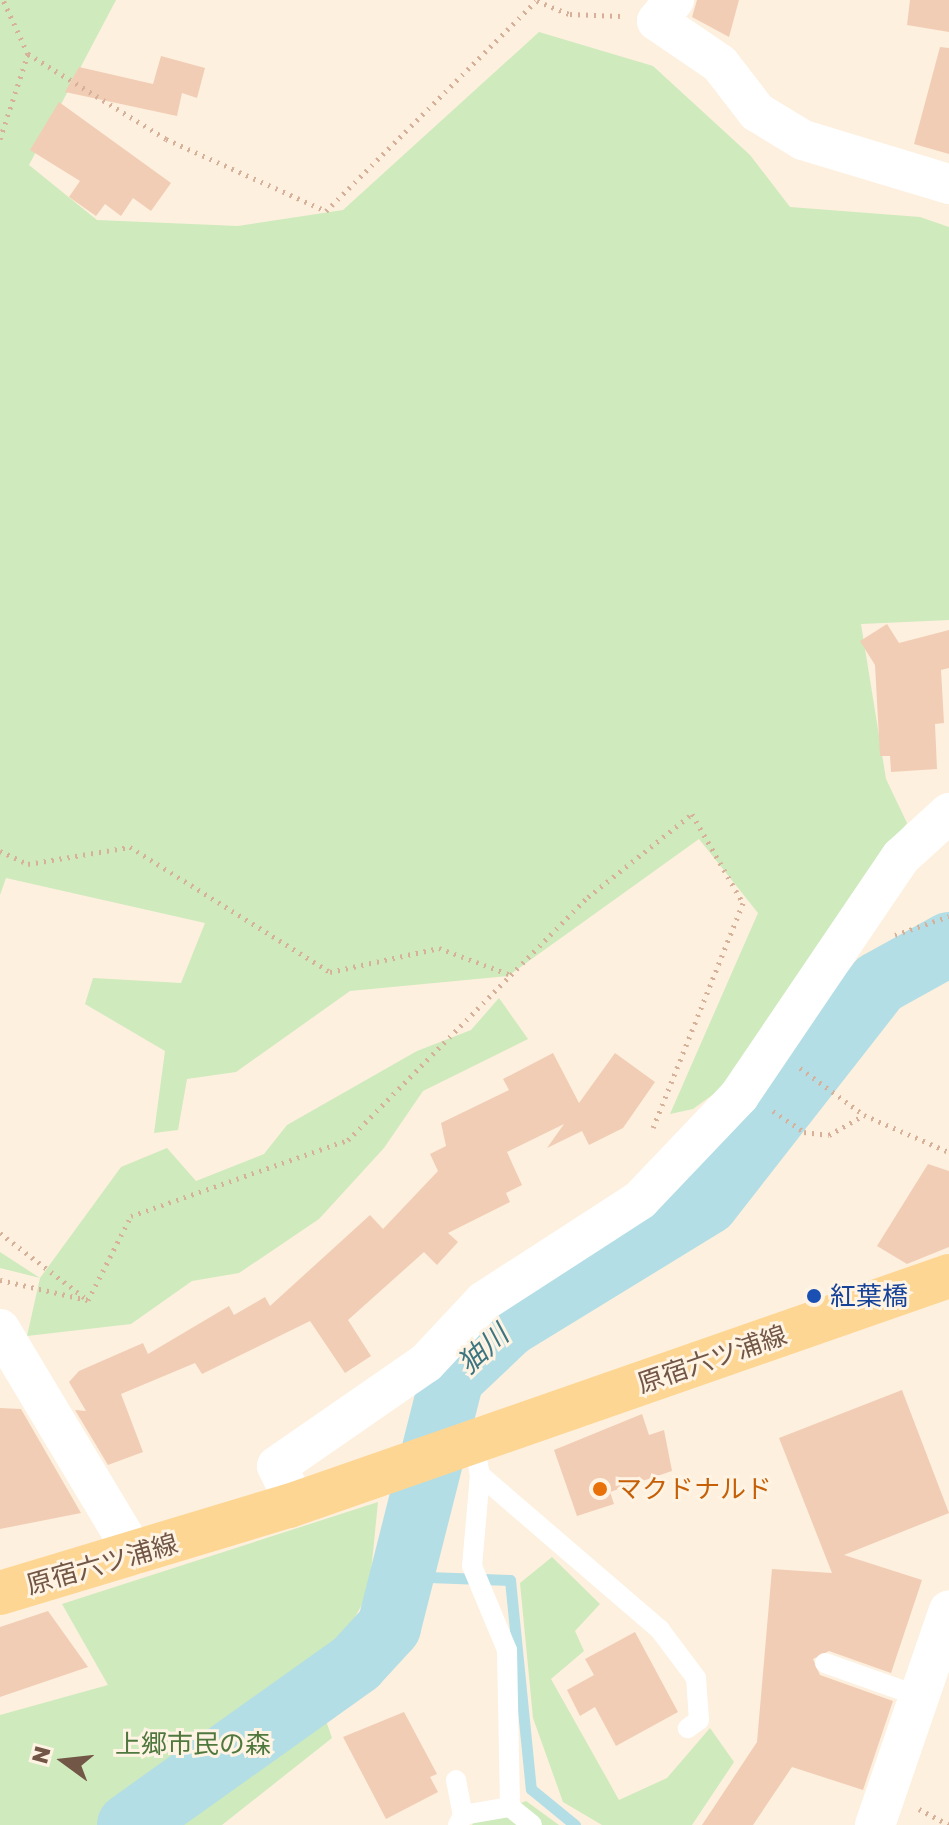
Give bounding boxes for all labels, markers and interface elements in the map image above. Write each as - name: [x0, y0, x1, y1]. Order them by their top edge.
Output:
- place label: 紅葉橋: [830, 1280, 908, 1312]
- marker: 紅葉橋: [805, 1287, 823, 1305]
- water label: 㹨川: [451, 1318, 515, 1380]
- street label: 原宿六ツ浦線: [633, 1319, 791, 1399]
- place label: マクドナルド: [616, 1473, 772, 1505]
- marker: マクドナルド: [591, 1480, 609, 1498]
- street label: 原宿六ツ浦線: [23, 1528, 181, 1600]
- north arrow: [24, 1721, 104, 1801]
- park label: 上郷市民の森: [115, 1728, 271, 1760]
- text: N: [25, 1743, 56, 1766]

